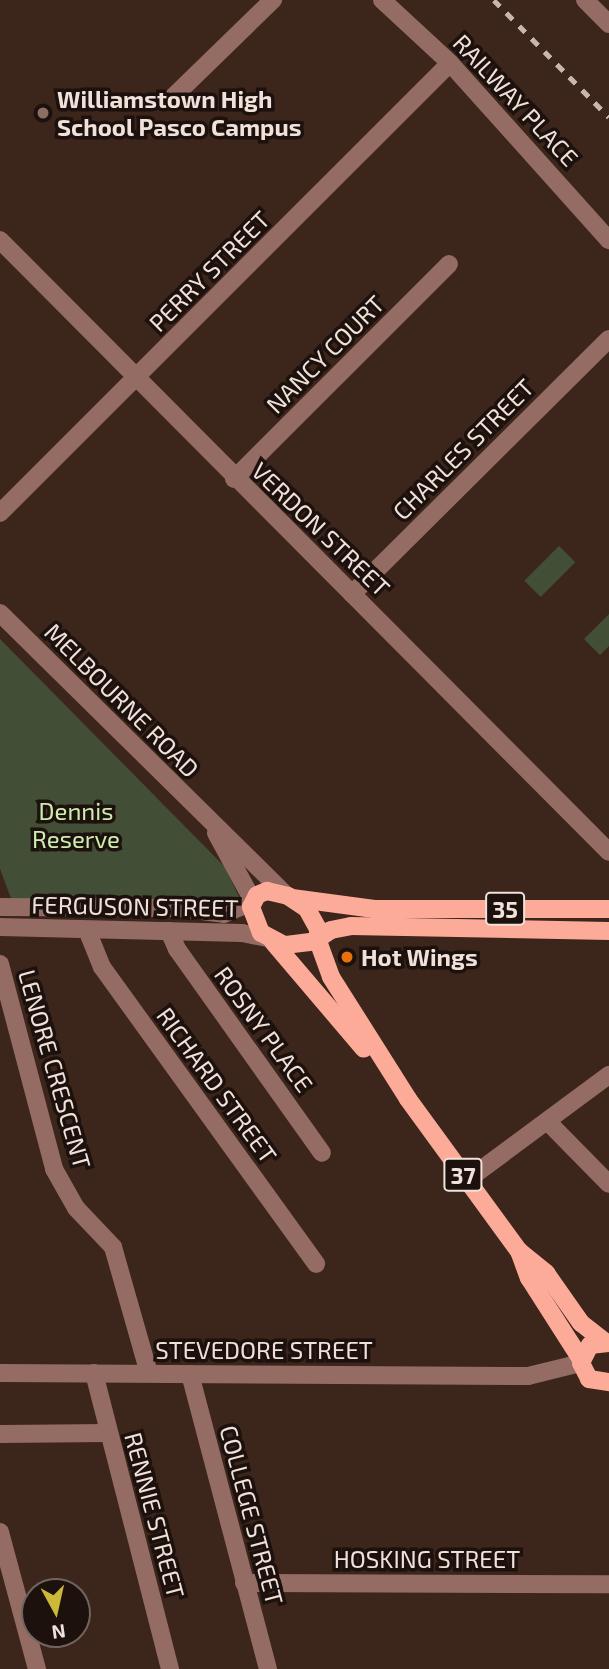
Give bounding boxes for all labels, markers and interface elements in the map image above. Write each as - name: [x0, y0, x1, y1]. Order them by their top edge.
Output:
- street label: RAILWAY PLACE: [447, 28, 585, 172]
- place label: Williamstown High School Pasco Campus: [57, 85, 302, 141]
- marker: Williamstown High School Pasco Campus: [35, 105, 51, 121]
- street label: PERRY STREET: [143, 205, 275, 337]
- street label: NANCY COURT: [260, 289, 390, 419]
- street label: CHARLES STREET: [387, 373, 539, 525]
- street label: VERDON STREET: [246, 456, 396, 602]
- street label: MELBOURNE ROAD: [39, 617, 205, 783]
- park label: Dennis Reserve: [32, 797, 120, 853]
- street label: FERGUSON STREET: [31, 890, 239, 922]
- road number: 35: [484, 890, 526, 928]
- place label: Hot Wings: [361, 943, 478, 971]
- marker: Hot Wings: [339, 949, 355, 965]
- street label: ROSNY PLACE: [209, 960, 319, 1098]
- street label: LENORE CRESCENT: [13, 966, 97, 1172]
- street label: RICHARD STREET: [151, 1002, 283, 1168]
- road number: 37: [442, 1156, 484, 1194]
- street label: STEVEDORE STREET: [155, 1336, 373, 1364]
- street label: COLLEGE STREET: [214, 1422, 290, 1608]
- street label: RENNIE STREET: [119, 1429, 191, 1601]
- street label: HOSKING STREET: [334, 1545, 520, 1573]
- north arrow: [21, 1578, 91, 1648]
- text: N: [50, 1620, 67, 1645]

